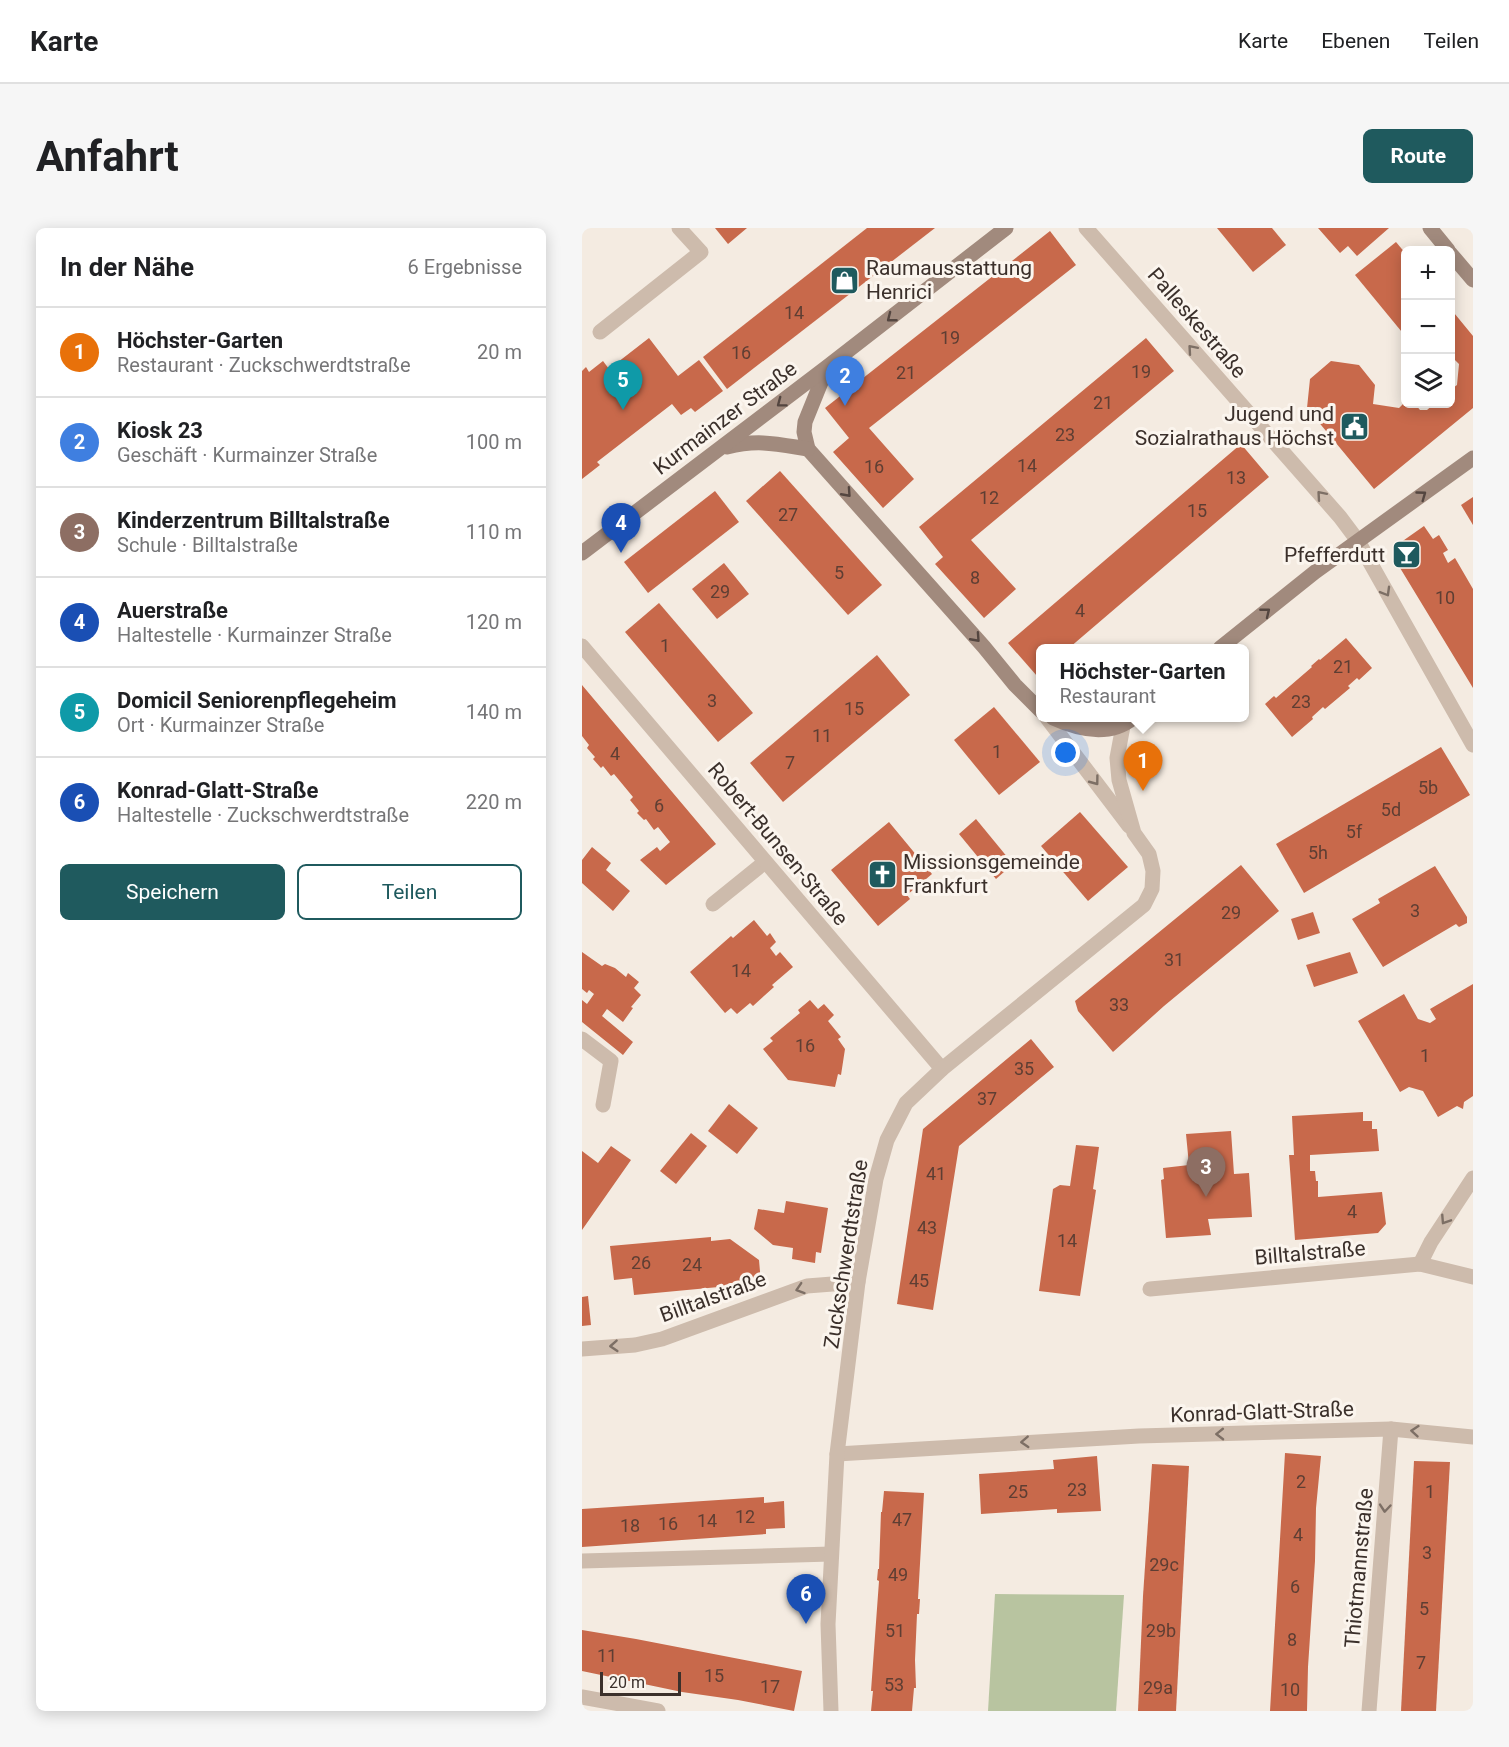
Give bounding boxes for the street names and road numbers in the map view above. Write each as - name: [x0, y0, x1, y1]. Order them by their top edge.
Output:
- street label: Palleskestraße: [1143, 263, 1251, 383]
- street label: Kurmainzer Straße: [649, 356, 801, 480]
- street label: Robert-Bunsen-Straße: [703, 758, 853, 930]
- street label: Zuckschwerdtstraße: [819, 1158, 873, 1350]
- street label: Billtalstraße: [1254, 1236, 1366, 1270]
- street label: Billtalstraße: [657, 1267, 769, 1327]
- street label: Konrad-Glatt-Straße: [1170, 1397, 1354, 1427]
- street label: Thiotmannstraße: [1340, 1487, 1378, 1649]

